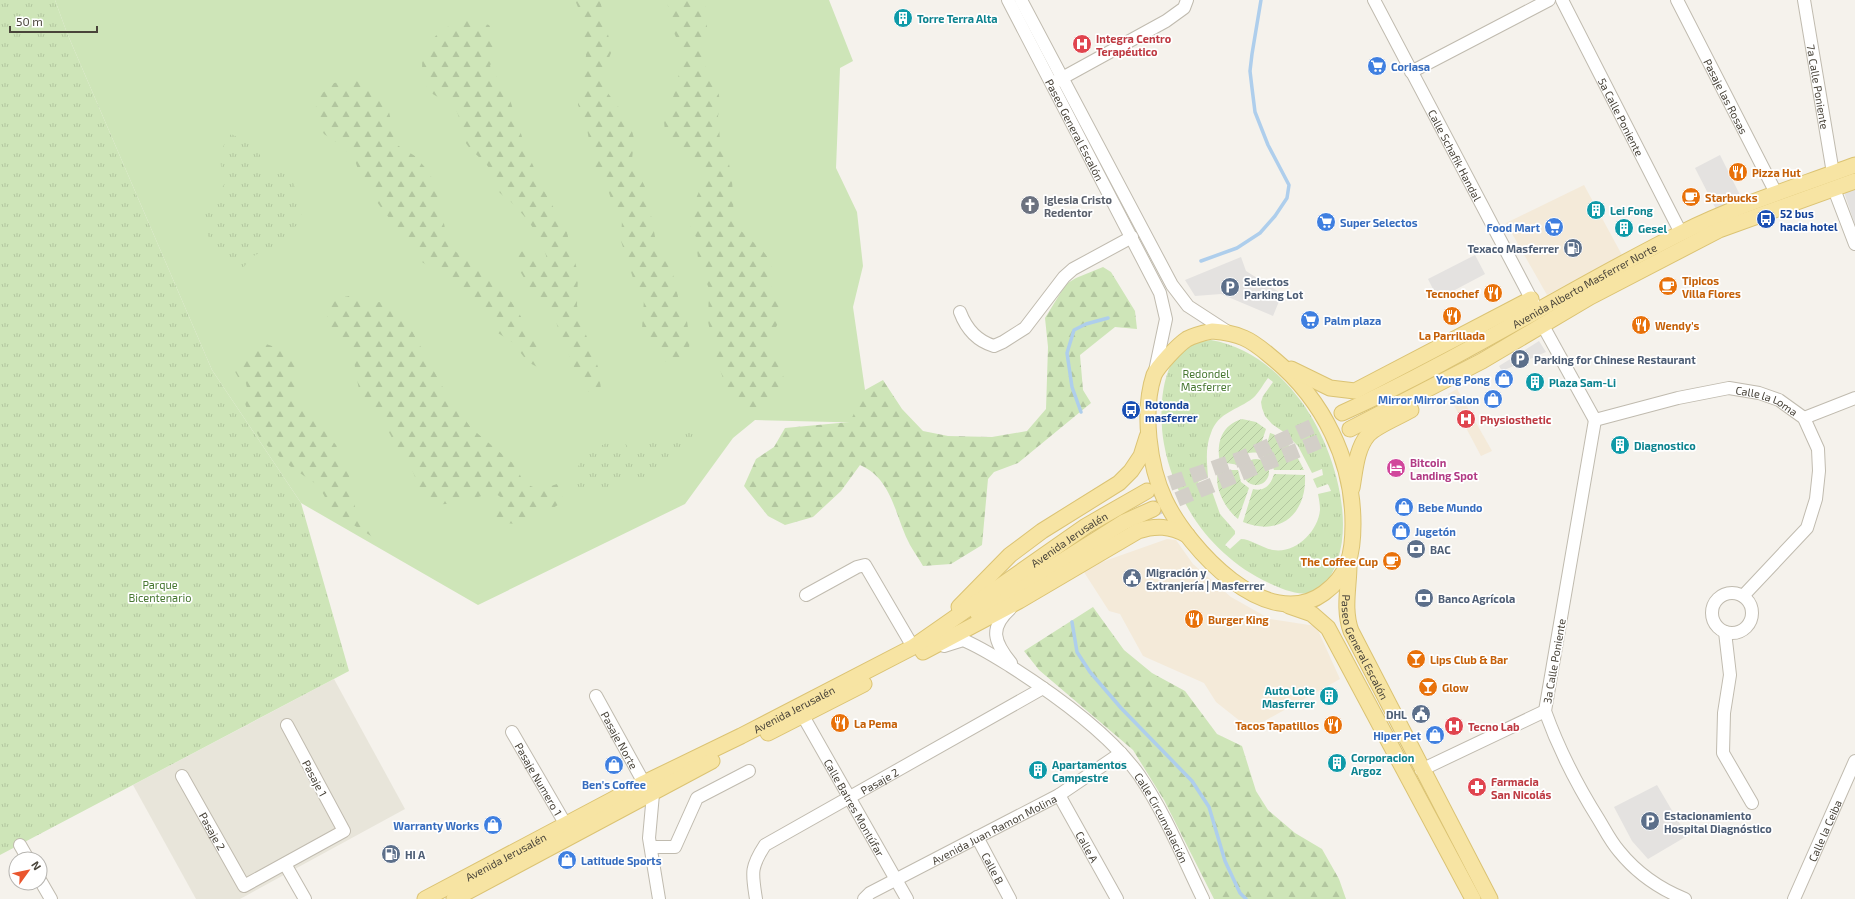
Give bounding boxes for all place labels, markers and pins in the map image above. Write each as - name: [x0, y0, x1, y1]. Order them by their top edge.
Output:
- building icon: Torre Terra Alta: [892, 7, 914, 29]
- place label: Torre Terra Alta: [917, 12, 998, 25]
- place label: Integra Centro Terapéutico: [1096, 32, 1172, 58]
- hospital icon: Integra Centro Terapéutico: [1071, 33, 1093, 55]
- supermarket icon: Coriasa: [1366, 55, 1388, 77]
- place label: Coriasa: [1391, 60, 1430, 73]
- restaurant icon: Pizza Hut: [1727, 161, 1749, 183]
- place label: Pizza Hut: [1752, 166, 1801, 179]
- cafe icon: Starbucks: [1680, 186, 1702, 208]
- place label: Starbucks: [1705, 191, 1758, 204]
- place label: Iglesia Cristo Redentor: [1044, 193, 1112, 219]
- church icon: Iglesia Cristo Redentor: [1019, 194, 1041, 216]
- building icon: Lei Fong: [1585, 199, 1607, 221]
- place label: Lei Fong: [1610, 204, 1654, 217]
- place label: 52 bus hacia hotel: [1780, 207, 1838, 233]
- bus stop icon: 52 bus hacia hotel: [1755, 208, 1777, 230]
- supermarket icon: Super Selectos: [1315, 211, 1337, 233]
- place label: Super Selectos: [1340, 216, 1418, 229]
- supermarket icon: Food Mart: [1543, 216, 1565, 238]
- building icon: Gesel: [1613, 217, 1635, 239]
- place label: Food Mart: [1487, 221, 1540, 234]
- place label: Gesel: [1638, 222, 1667, 235]
- fuel station icon: Texaco Masferrer: [1562, 237, 1584, 259]
- place label: Texaco Masferrer: [1467, 242, 1559, 255]
- place label: Tipicos Villa Flores: [1682, 274, 1741, 300]
- place label: Selectos Parking Lot: [1244, 275, 1304, 301]
- cafe icon: Tipicos Villa Flores: [1657, 275, 1679, 297]
- parking icon: Selectos Parking Lot: [1219, 276, 1241, 298]
- restaurant icon: Tecnochef: [1482, 282, 1504, 304]
- place label: Tecnochef: [1426, 287, 1480, 300]
- restaurant icon: La Parrillada: [1441, 305, 1463, 327]
- supermarket icon: Palm plaza: [1299, 309, 1321, 331]
- place label: Palm plaza: [1324, 314, 1381, 327]
- restaurant icon: Wendy's: [1630, 314, 1652, 336]
- place label: Wendy's: [1655, 319, 1699, 333]
- place label: La Parrillada: [1419, 329, 1485, 342]
- parking icon: Parking for Chinese Restaurant: [1509, 348, 1531, 370]
- place label: Parking for Chinese Restaurant: [1534, 353, 1696, 366]
- shop icon: Yong Pong: [1493, 368, 1515, 390]
- building icon: Plaza Sam-Li: [1524, 371, 1546, 393]
- place label: Yong Pong: [1436, 373, 1491, 386]
- place label: Plaza Sam-Li: [1549, 376, 1616, 389]
- shop icon: Mirror Mirror Salon: [1482, 388, 1504, 410]
- place label: Mirror Mirror Salon: [1378, 393, 1479, 406]
- place label: Rotonda masferrer: [1145, 398, 1198, 424]
- bus stop icon: Rotonda masferrer: [1120, 399, 1142, 421]
- hospital icon: Physiosthetic: [1455, 408, 1477, 430]
- place label: Physiosthetic: [1480, 413, 1552, 427]
- building icon: Diagnostico: [1609, 434, 1631, 456]
- place label: Diagnostico: [1634, 439, 1696, 452]
- place label: Bitcoin Landing Spot: [1410, 456, 1478, 482]
- hotel icon: Bitcoin Landing Spot: [1385, 457, 1407, 479]
- shop icon: Bebe Mundo: [1393, 496, 1415, 518]
- place label: Bebe Mundo: [1418, 501, 1483, 514]
- shop icon: Jugetón: [1390, 520, 1412, 542]
- place label: Jugetón: [1415, 525, 1456, 538]
- bank icon: BAC: [1405, 538, 1427, 560]
- place label: BAC: [1430, 543, 1451, 556]
- cafe icon: The Coffee Cup: [1381, 550, 1403, 572]
- place label: The Coffee Cup: [1301, 555, 1378, 568]
- place label: Migración y Extranjería | Masferrer: [1146, 566, 1265, 593]
- public building icon: Migración y Extranjería | Masferrer: [1121, 567, 1143, 589]
- bank icon: Banco Agrícola: [1413, 587, 1435, 609]
- place label: Banco Agrícola: [1438, 592, 1515, 605]
- restaurant icon: Burger King: [1183, 608, 1205, 630]
- place label: Burger King: [1208, 613, 1269, 626]
- bar icon: Lips Club & Bar: [1405, 648, 1427, 670]
- place label: Lips Club & Bar: [1430, 653, 1508, 666]
- bar icon: Glow: [1417, 676, 1439, 698]
- place label: Glow: [1442, 681, 1469, 694]
- place label: Auto Lote Masferrer: [1262, 684, 1315, 710]
- building icon: Auto Lote Masferrer: [1318, 685, 1340, 707]
- public building icon: DHL: [1410, 703, 1432, 725]
- place label: DHL: [1386, 708, 1407, 721]
- restaurant icon: La Pema: [829, 712, 851, 734]
- restaurant icon: Tacos Tapatillos: [1322, 714, 1344, 736]
- hospital icon: Tecno Lab: [1443, 715, 1465, 737]
- place label: La Pema: [854, 717, 897, 730]
- place label: Tacos Tapatillos: [1235, 719, 1319, 732]
- place label: Tecno Lab: [1468, 720, 1520, 733]
- shop icon: Hiper Pet: [1424, 724, 1446, 746]
- place label: Hiper Pet: [1373, 729, 1421, 742]
- place label: Corporacion Argoz: [1351, 751, 1414, 777]
- building icon: Corporacion Argoz: [1326, 752, 1348, 774]
- shop icon: Ben's Coffee: [603, 754, 625, 776]
- place label: Apartamentos Campestre: [1052, 758, 1127, 784]
- building icon: Apartamentos Campestre: [1027, 759, 1049, 781]
- place label: Farmacia San Nicolás: [1491, 775, 1552, 801]
- pharmacy icon: Farmacia San Nicolás: [1466, 776, 1488, 798]
- place label: Ben's Coffee: [582, 778, 646, 791]
- place label: Estacionamiento Hospital Diagnóstico: [1664, 809, 1772, 835]
- parking icon: Estacionamiento Hospital Diagnóstico: [1639, 810, 1661, 832]
- shop icon: Warranty Works: [482, 814, 504, 836]
- place label: Warranty Works: [393, 819, 479, 833]
- fuel station icon: HI A: [380, 843, 402, 865]
- place label: HI A: [405, 848, 426, 861]
- shop icon: Latitude Sports: [556, 849, 578, 871]
- place label: Latitude Sports: [581, 854, 662, 867]

